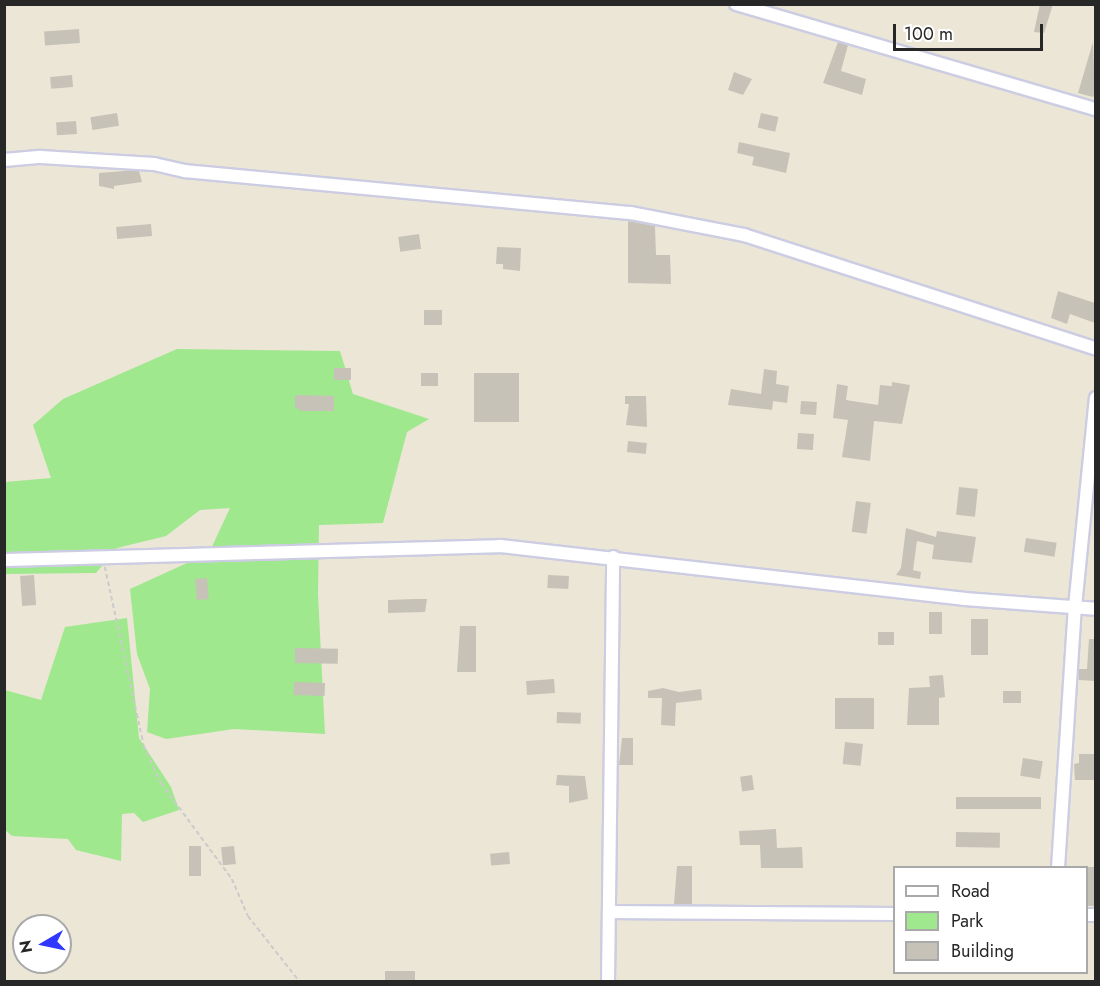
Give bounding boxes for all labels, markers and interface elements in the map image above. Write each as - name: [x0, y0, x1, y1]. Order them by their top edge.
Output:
- scale bar: [896, 12, 1046, 50]
- text: 100 m: [904, 21, 953, 47]
- legend: [893, 866, 1088, 974]
- text: Road: [951, 878, 990, 904]
- text: Park: [951, 908, 983, 934]
- north arrow: [12, 914, 72, 974]
- text: Building: [951, 938, 1014, 964]
- text: N: [13, 939, 38, 955]

